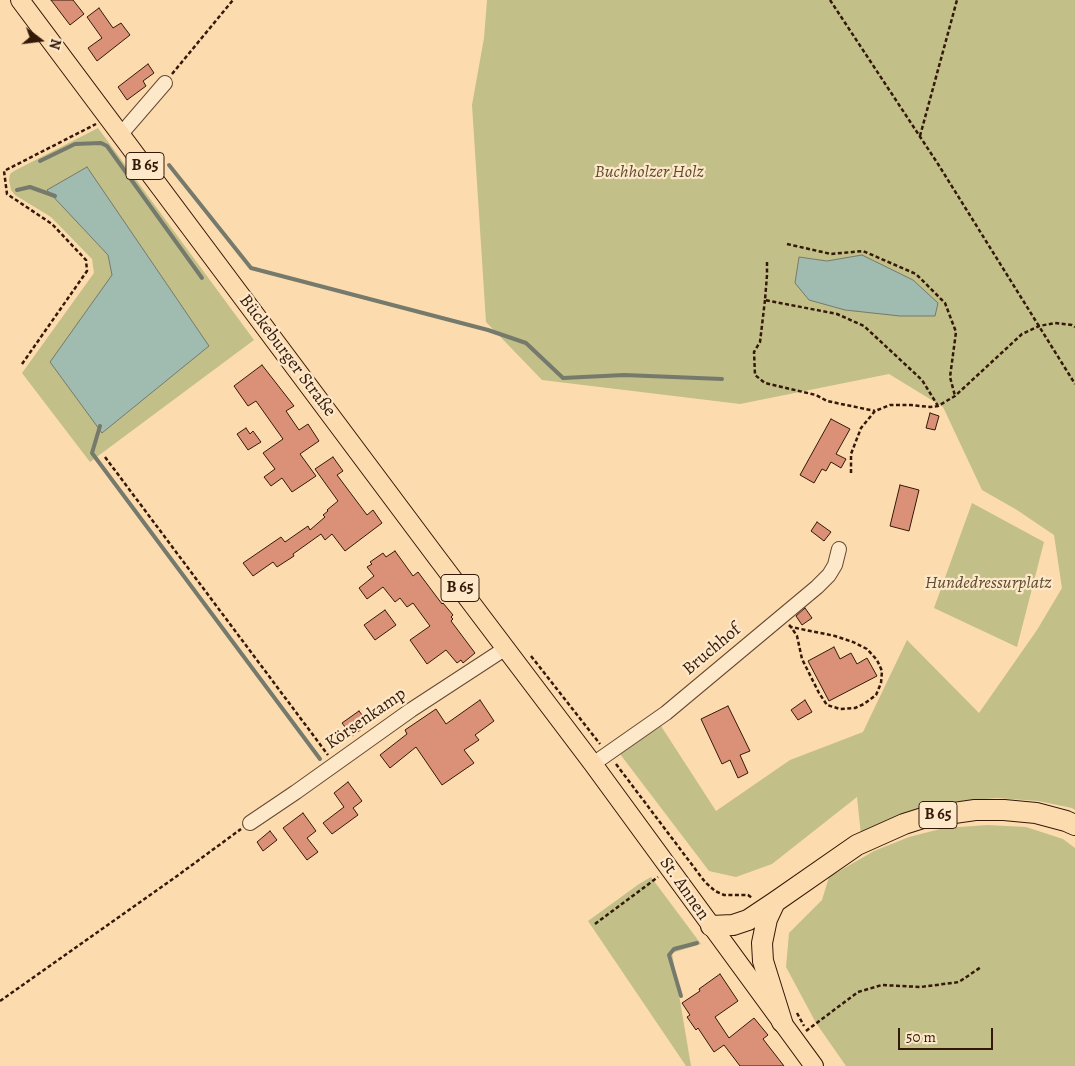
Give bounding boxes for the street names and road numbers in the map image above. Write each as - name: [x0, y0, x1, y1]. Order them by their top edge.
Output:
- road number: B 65: [126, 153, 164, 180]
- street label: Bückeburger Straße: [234, 291, 340, 421]
- road number: B 65: [441, 574, 479, 602]
- street label: Bruchhof: [679, 620, 745, 680]
- street label: Körsenkamp: [322, 683, 410, 755]
- road number: B 65: [919, 802, 957, 828]
- street label: St. Annen: [654, 853, 714, 925]

